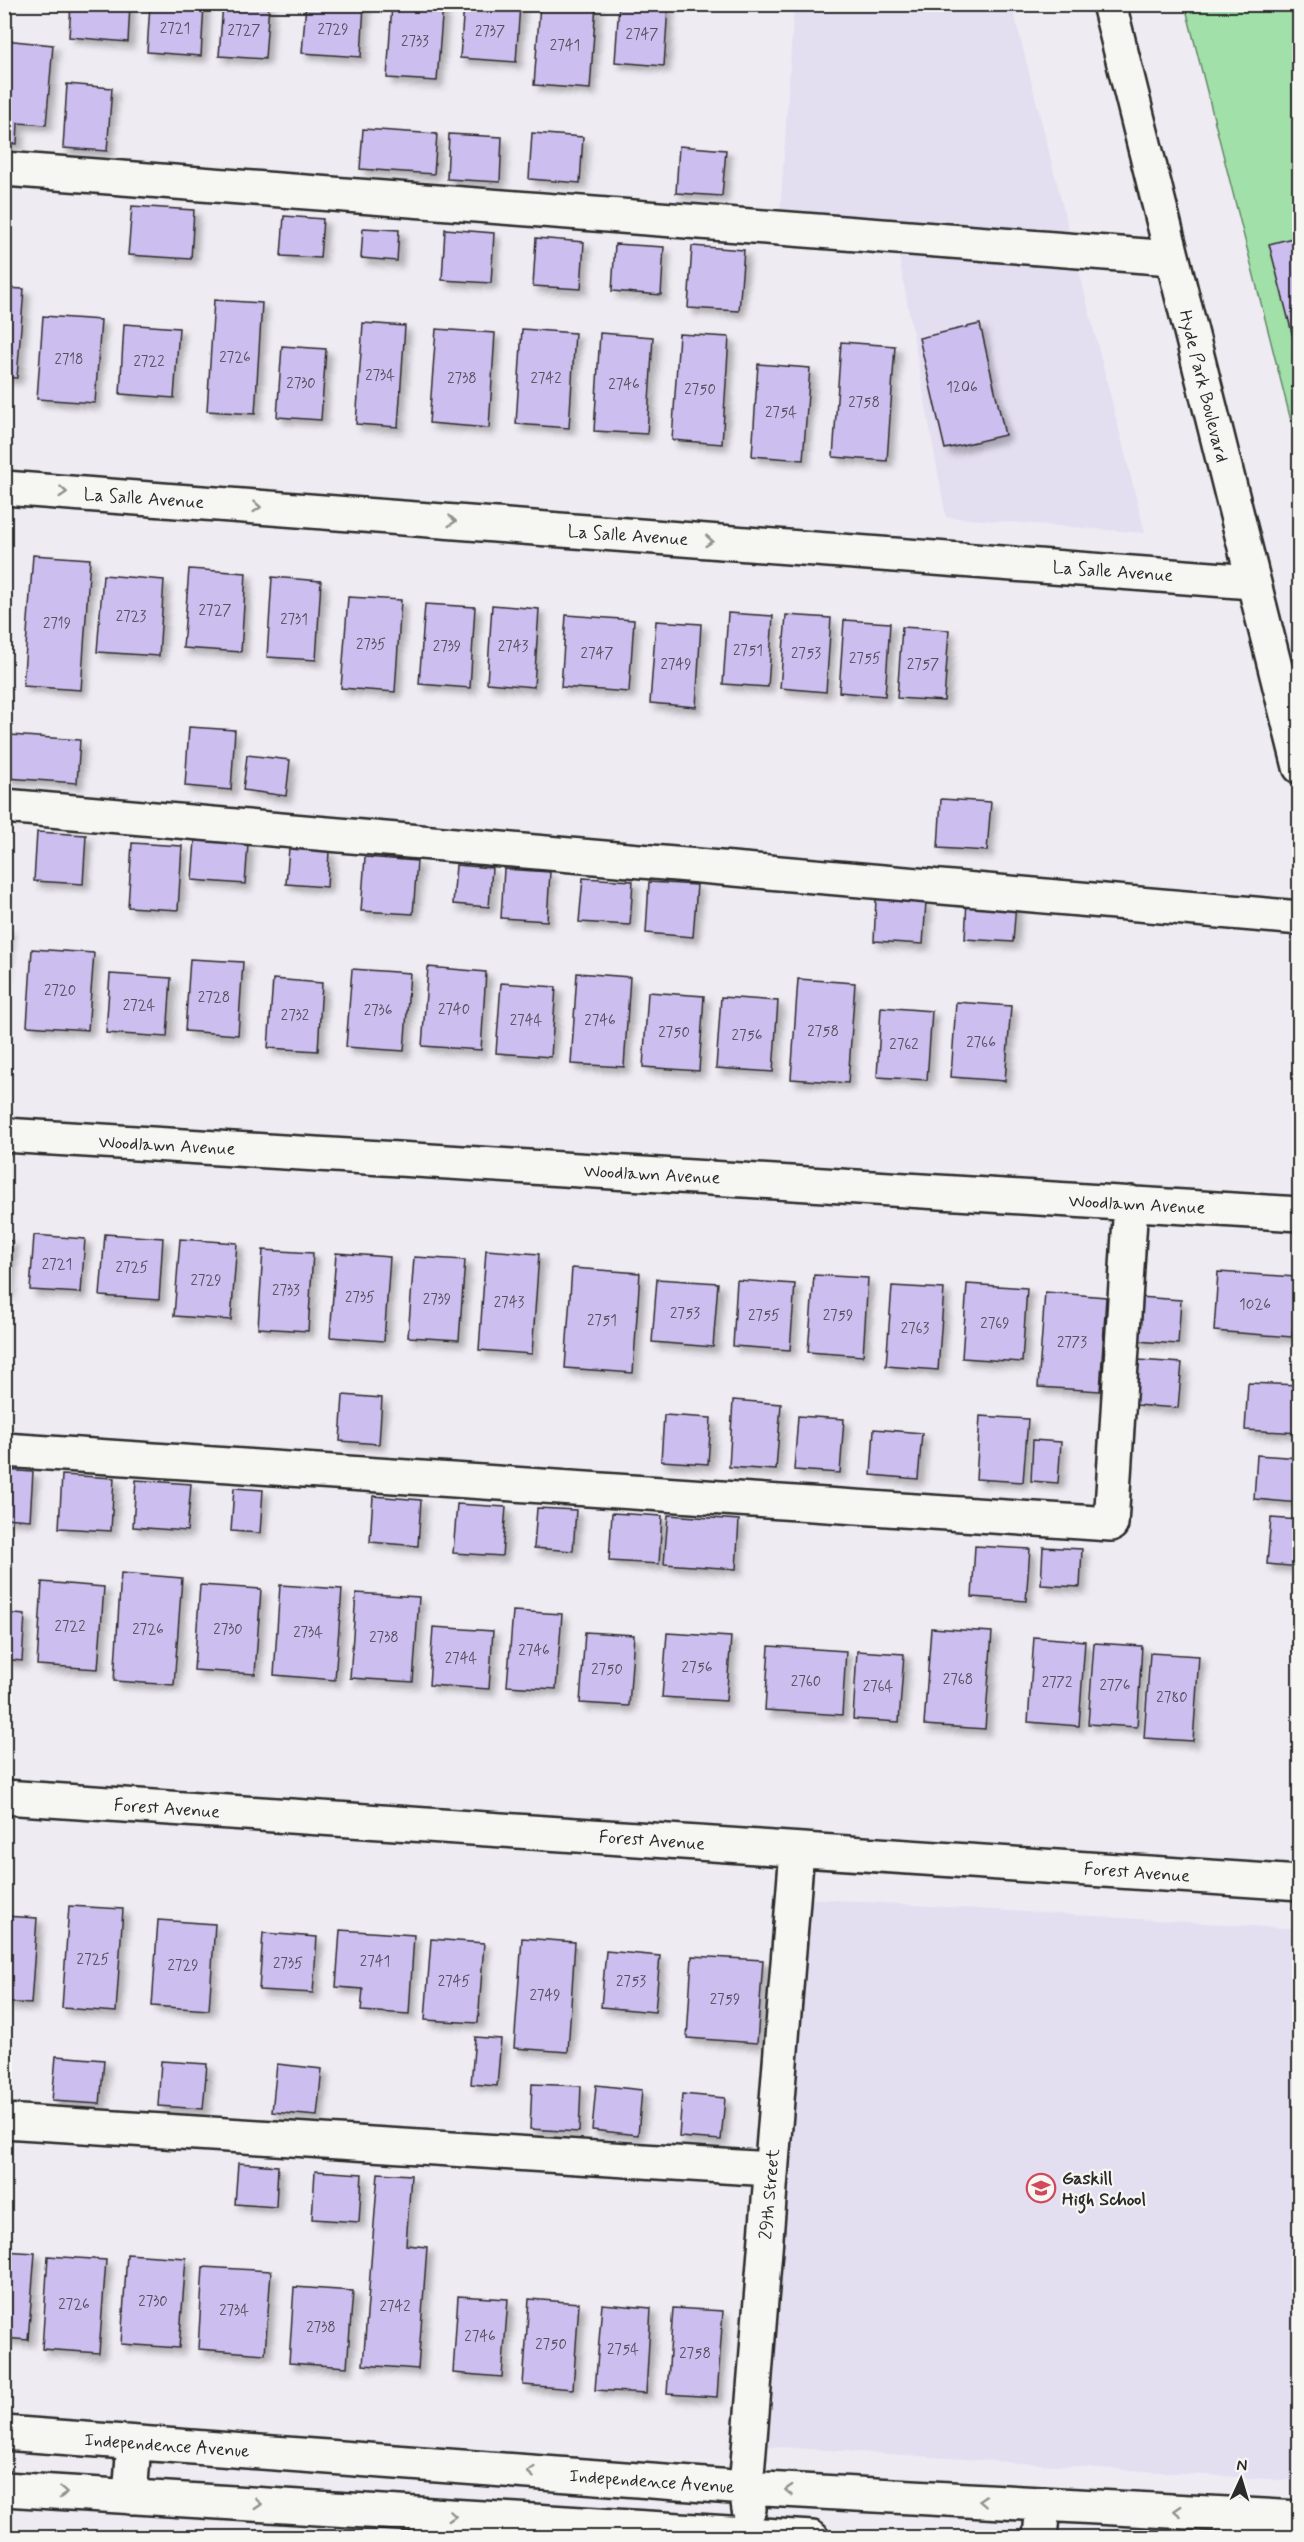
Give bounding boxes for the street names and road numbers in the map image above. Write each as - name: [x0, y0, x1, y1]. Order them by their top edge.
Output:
- street label: Hyde Park Boulevard: [1172, 308, 1234, 465]
- street label: La Salle Avenue: [83, 483, 205, 515]
- street label: La Salle Avenue: [567, 520, 689, 552]
- street label: La Salle Avenue: [1052, 556, 1174, 588]
- street label: Woodlawn Avenue: [98, 1130, 236, 1162]
- street label: Woodlawn Avenue: [583, 1159, 721, 1191]
- street label: Woodlawn Avenue: [1068, 1189, 1206, 1221]
- street label: Forest Avenue: [113, 1793, 221, 1825]
- street label: Forest Avenue: [598, 1825, 706, 1857]
- street label: Forest Avenue: [1083, 1857, 1191, 1889]
- street label: 29th Street: [754, 2147, 786, 2241]
- street label: Independence Avenue: [83, 2428, 250, 2464]
- street label: Independence Avenue: [568, 2464, 735, 2500]

